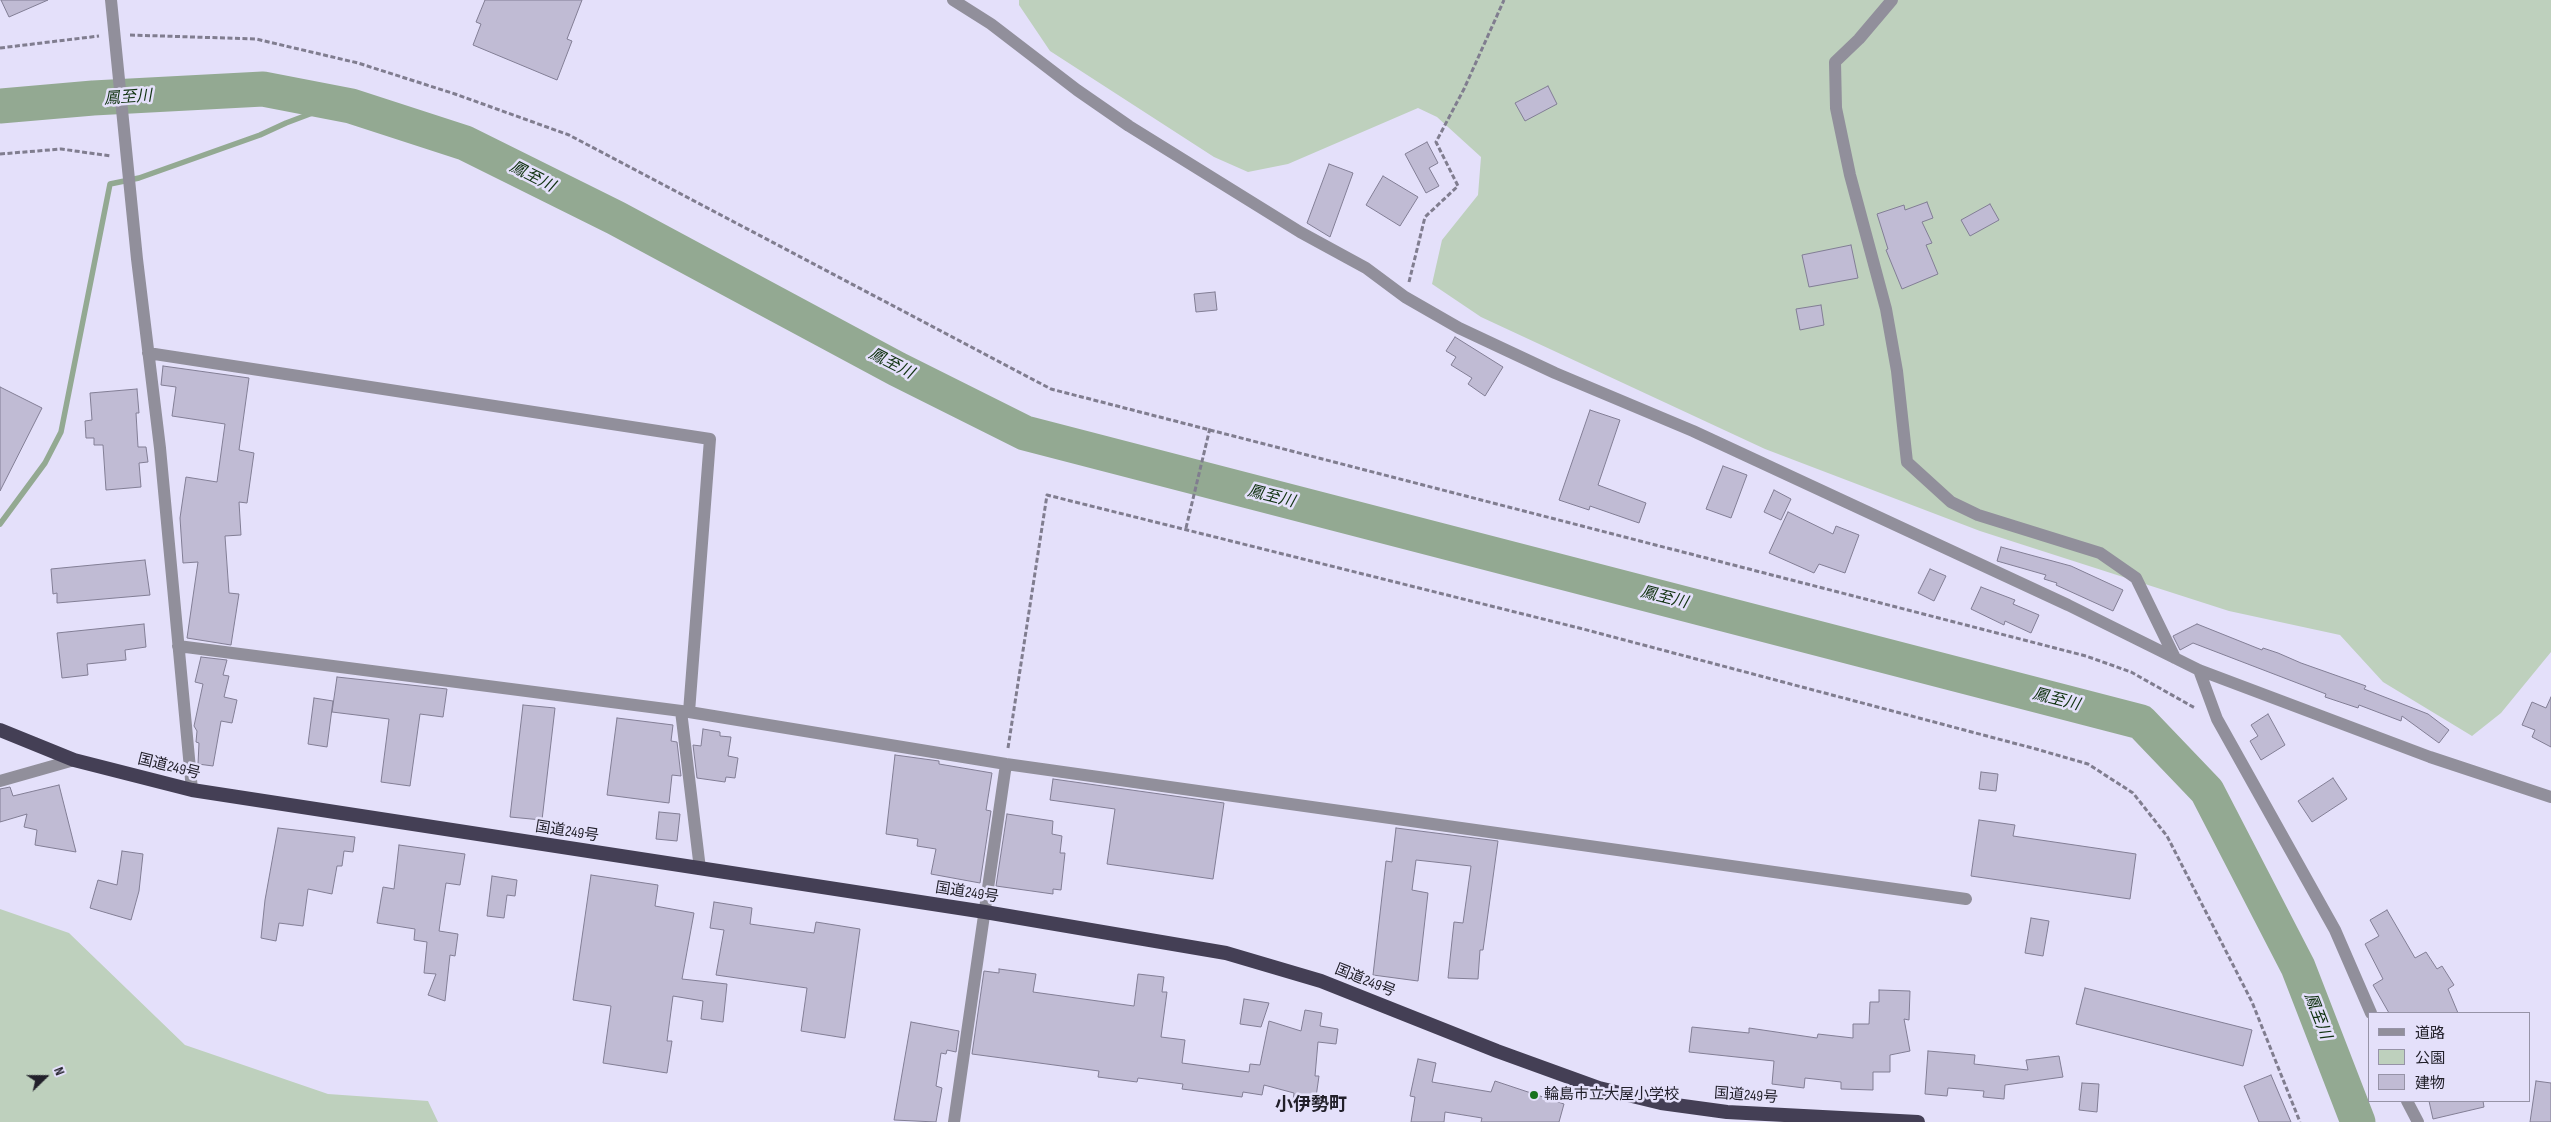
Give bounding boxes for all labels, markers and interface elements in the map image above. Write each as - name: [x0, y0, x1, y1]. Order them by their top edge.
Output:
- water label: 鳳至川: [103, 87, 153, 109]
- water label: 鳳至川: [506, 158, 558, 196]
- water label: 鳳至川: [865, 345, 917, 383]
- water label: 鳳至川: [1245, 482, 1297, 512]
- water label: 鳳至川: [1638, 583, 1690, 613]
- water label: 鳳至川: [2030, 685, 2082, 715]
- street label: 国道249号: [136, 751, 202, 783]
- street label: 国道249号: [534, 818, 600, 846]
- street label: 国道249号: [934, 879, 1000, 907]
- street label: 国道249号: [1332, 961, 1398, 1001]
- water label: 鳳至川: [2299, 990, 2335, 1042]
- legend: [2368, 1012, 2531, 1102]
- text: 道路: [2415, 1024, 2445, 1043]
- text: 公園: [2415, 1049, 2445, 1068]
- north arrow: [20, 1052, 70, 1102]
- text: N: [50, 1065, 69, 1078]
- text: 建物: [2415, 1074, 2445, 1093]
- street label: 国道249号: [1713, 1085, 1779, 1107]
- place label: 輪島市立大屋小学校: [1544, 1086, 1679, 1104]
- marker: 輪島市立大屋小学校: [1528, 1089, 1540, 1101]
- district label: 小伊勢町: [1275, 1094, 1347, 1116]

